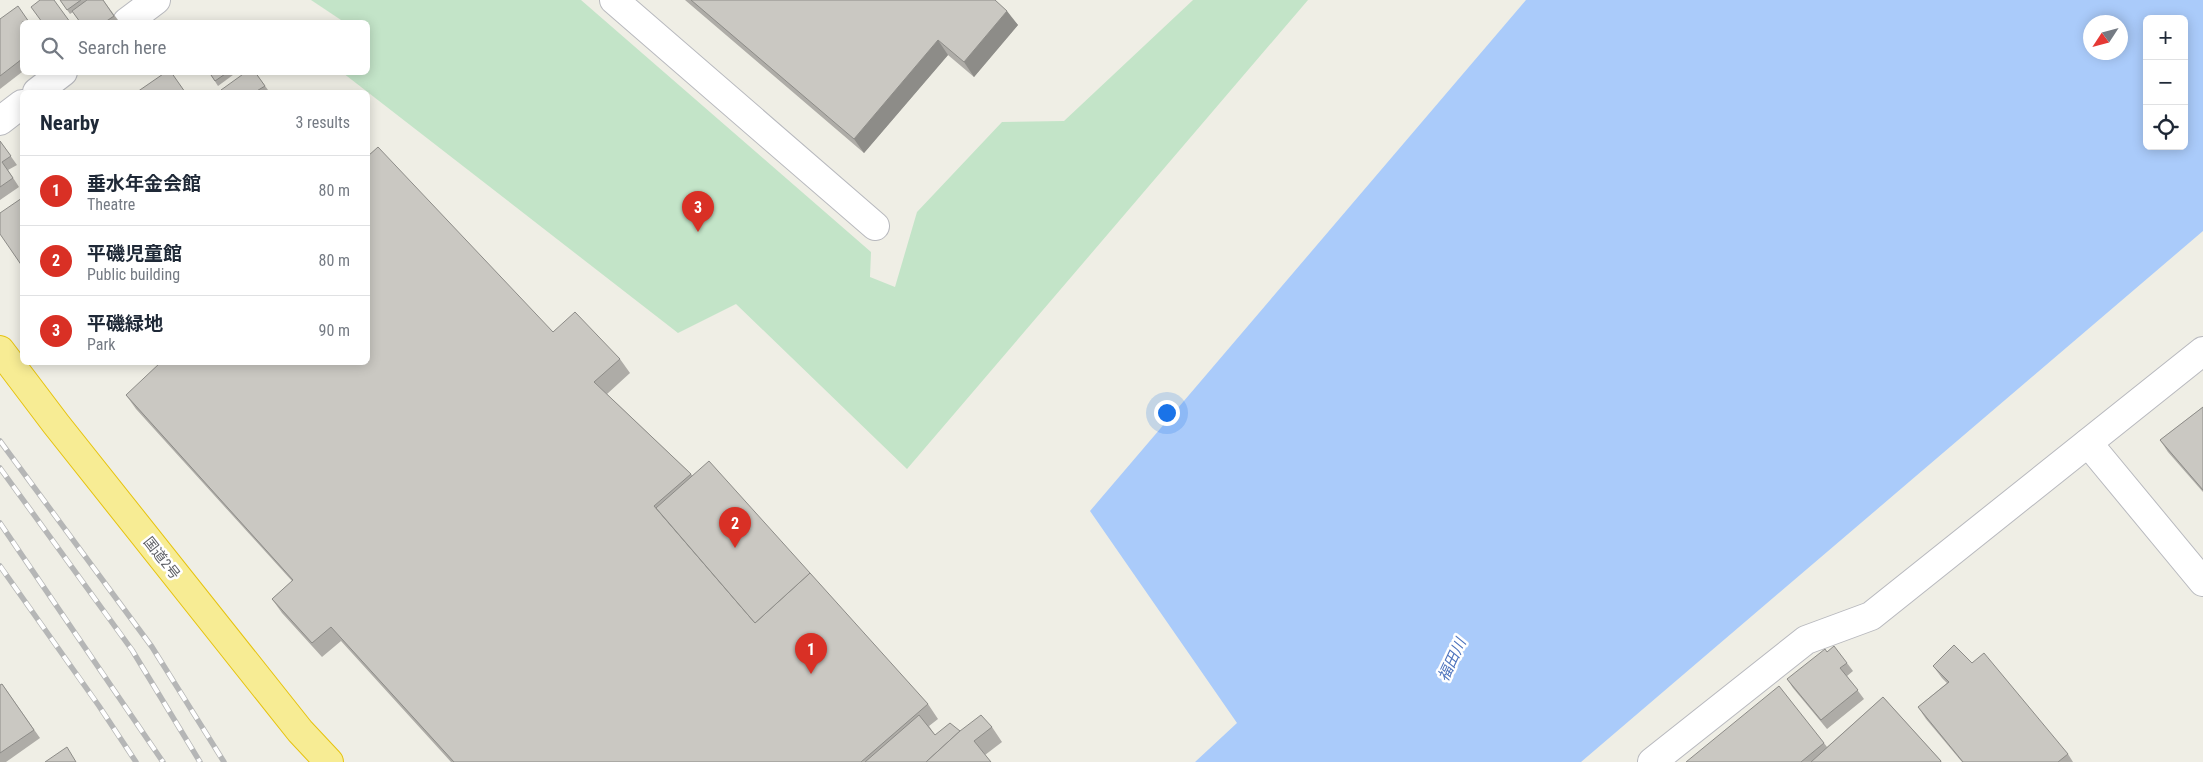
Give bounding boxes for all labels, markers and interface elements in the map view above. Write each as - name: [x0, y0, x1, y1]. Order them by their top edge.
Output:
- north arrow: [2083, 15, 2128, 60]
- map controls: [2143, 15, 2188, 150]
- button: +: [2143, 15, 2188, 60]
- search box: [20, 20, 370, 75]
- icon: search: [38, 34, 66, 62]
- text: Search here: [78, 36, 166, 59]
- button: −: [2143, 60, 2188, 105]
- button: locate: [2143, 105, 2188, 150]
- text: Nearby: [40, 111, 99, 135]
- text: 3 results: [295, 113, 350, 132]
- text: 垂水年金会館: [87, 172, 201, 195]
- text: 1: [52, 181, 60, 200]
- text: 80 m: [318, 181, 350, 200]
- pin: 3: [682, 191, 714, 232]
- text: Theatre: [87, 195, 135, 214]
- text: 平磯児童館: [87, 242, 182, 265]
- text: 2: [52, 251, 60, 270]
- text: 80 m: [318, 251, 350, 270]
- text: Public building: [87, 265, 180, 284]
- text: 平磯緑地: [87, 312, 163, 335]
- text: 3: [52, 321, 60, 340]
- text: 90 m: [318, 321, 350, 340]
- text: Park: [87, 335, 116, 354]
- your location: [1154, 400, 1180, 426]
- pin: 2: [719, 507, 751, 548]
- street label: 国道2号: [141, 534, 183, 582]
- pin: 1: [795, 633, 827, 674]
- water label: 福田川: [1434, 634, 1471, 684]

